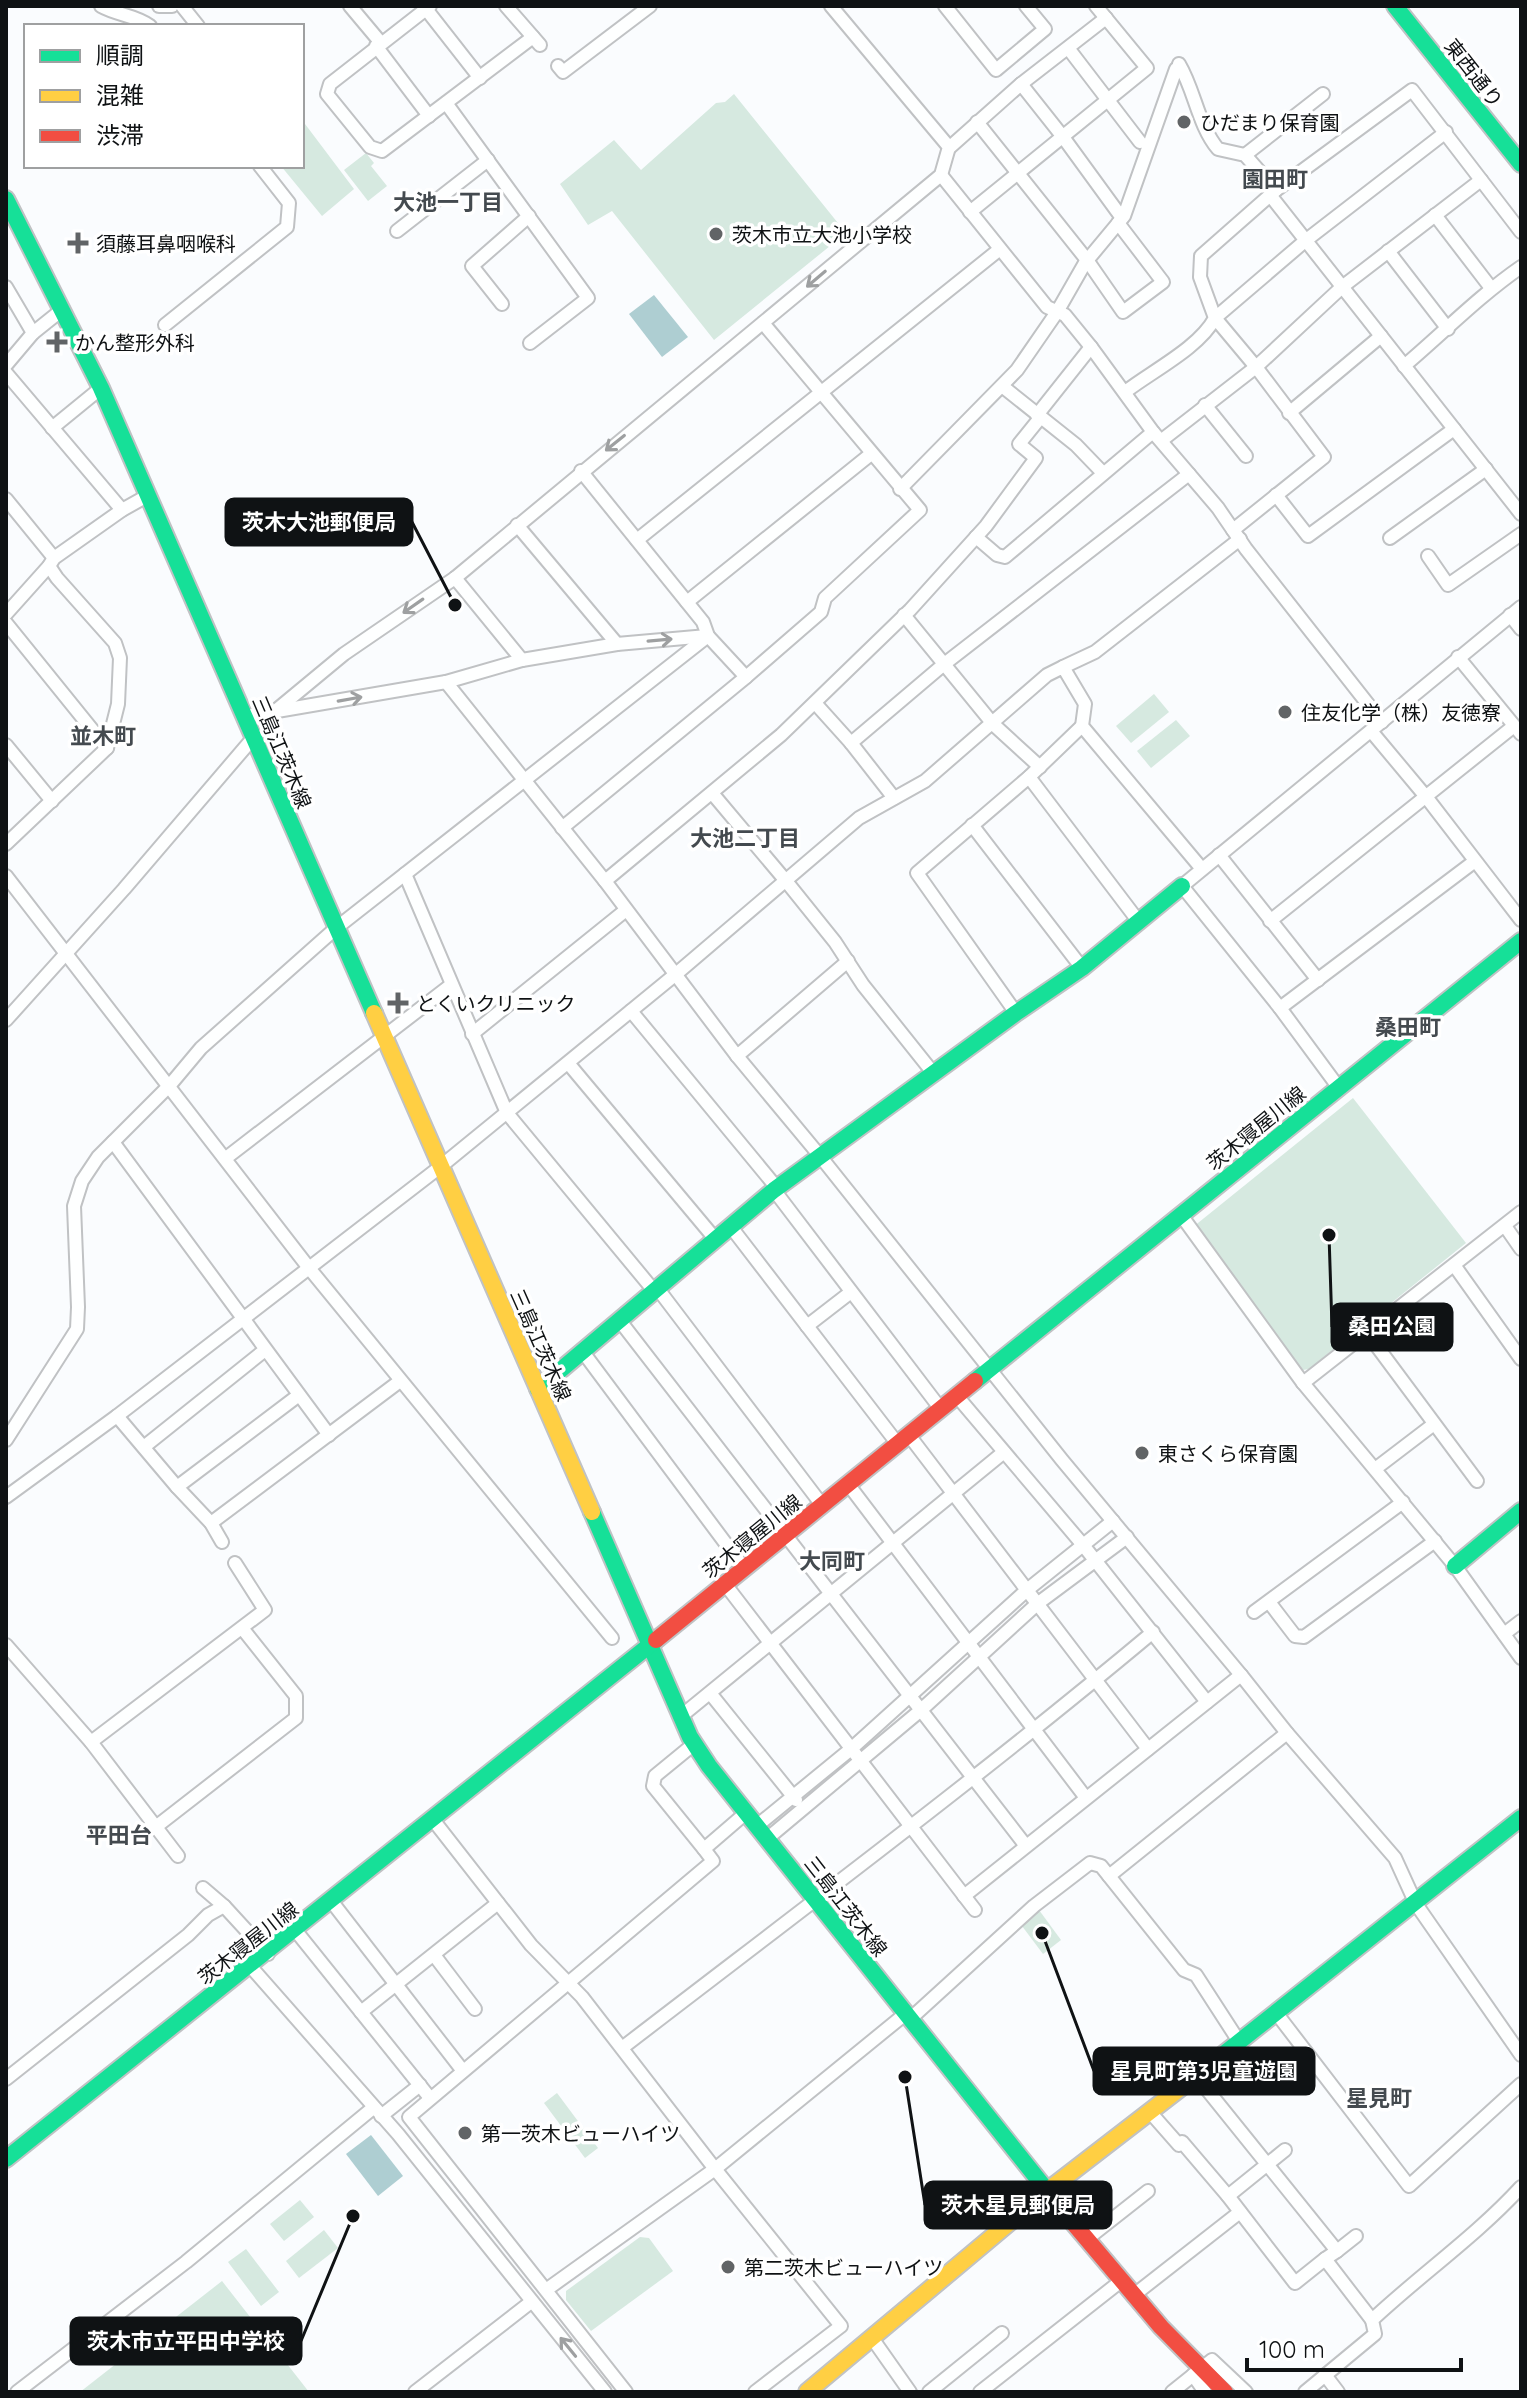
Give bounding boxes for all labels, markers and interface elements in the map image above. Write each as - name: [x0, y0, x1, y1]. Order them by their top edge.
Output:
- legend: [24, 24, 304, 168]
- street label: 東西通り: [1440, 34, 1508, 112]
- text: 順調: [96, 40, 144, 70]
- text: 混雑: [96, 80, 144, 110]
- place label: ひだまり保育園: [1200, 110, 1340, 135]
- marker: ひだまり保育園: [1175, 113, 1193, 131]
- text: 渋滞: [96, 120, 144, 150]
- district label: 園田町: [1242, 165, 1308, 193]
- district label: 大池一丁目: [393, 188, 503, 216]
- place label: 茨木市立大池小学校: [732, 222, 912, 247]
- marker: 茨木市立大池小学校: [707, 225, 725, 243]
- place label: 須藤耳鼻咽喉科: [96, 231, 236, 256]
- marker: 須藤耳鼻咽喉科: [67, 232, 89, 254]
- one-way arrow: [806, 270, 827, 288]
- place label: かん整形外科: [75, 330, 195, 355]
- marker: かん整形外科: [46, 331, 68, 353]
- one-way arrow: [605, 435, 626, 452]
- callout: 茨木大池郵便局: [226, 499, 412, 545]
- text: 茨木大池郵便局: [242, 508, 396, 536]
- one-way arrow: [402, 598, 424, 614]
- one-way arrow: [646, 632, 673, 647]
- one-way arrow: [337, 690, 363, 705]
- street label: 三島江茨木線: [247, 692, 317, 812]
- place label: 住友化学（株）友徳寮: [1301, 700, 1501, 725]
- marker: 住友化学（株）友徳寮: [1276, 703, 1294, 721]
- district label: 並木町: [70, 722, 136, 750]
- district label: 大池二丁目: [690, 824, 800, 852]
- place label: とくいクリニック: [416, 991, 575, 1016]
- marker: とくいクリニック: [387, 992, 409, 1014]
- district label: 桑田町: [1375, 1013, 1441, 1041]
- street label: 茨木寝屋川線: [1202, 1081, 1310, 1175]
- street label: 三島江茨木線: [505, 1285, 577, 1405]
- callout: 桑田公園: [1332, 1304, 1452, 1350]
- text: 桑田公園: [1348, 1312, 1436, 1340]
- place label: 東さくら保育園: [1158, 1441, 1298, 1466]
- marker: 東さくら保育園: [1133, 1444, 1151, 1462]
- street label: 茨木寝屋川線: [698, 1489, 806, 1583]
- district label: 大同町: [799, 1547, 865, 1575]
- district label: 平田台: [86, 1821, 152, 1849]
- street label: 三島江茨木線: [799, 1851, 893, 1961]
- street label: 茨木寝屋川線: [193, 1896, 303, 1990]
- callout: 星見町第3児童遊園: [1094, 2048, 1314, 2094]
- text: 星見町第3児童遊園: [1110, 2057, 1298, 2085]
- district label: 星見町: [1346, 2084, 1412, 2112]
- place label: 第一茨木ビューハイツ: [481, 2121, 680, 2146]
- marker: 第一茨木ビューハイツ: [456, 2124, 474, 2142]
- callout: 茨木星見郵便局: [925, 2182, 1111, 2228]
- text: 茨木星見郵便局: [941, 2191, 1095, 2219]
- place label: 第二茨木ビューハイツ: [744, 2255, 943, 2280]
- marker: 第二茨木ビューハイツ: [719, 2258, 737, 2276]
- callout: 茨木市立平田中学校: [71, 2318, 301, 2364]
- scale bar: [1247, 2322, 1461, 2372]
- text: 茨木市立平田中学校: [87, 2327, 285, 2355]
- text: 100 m: [1259, 2334, 1325, 2364]
- one-way arrow: [560, 2337, 577, 2358]

